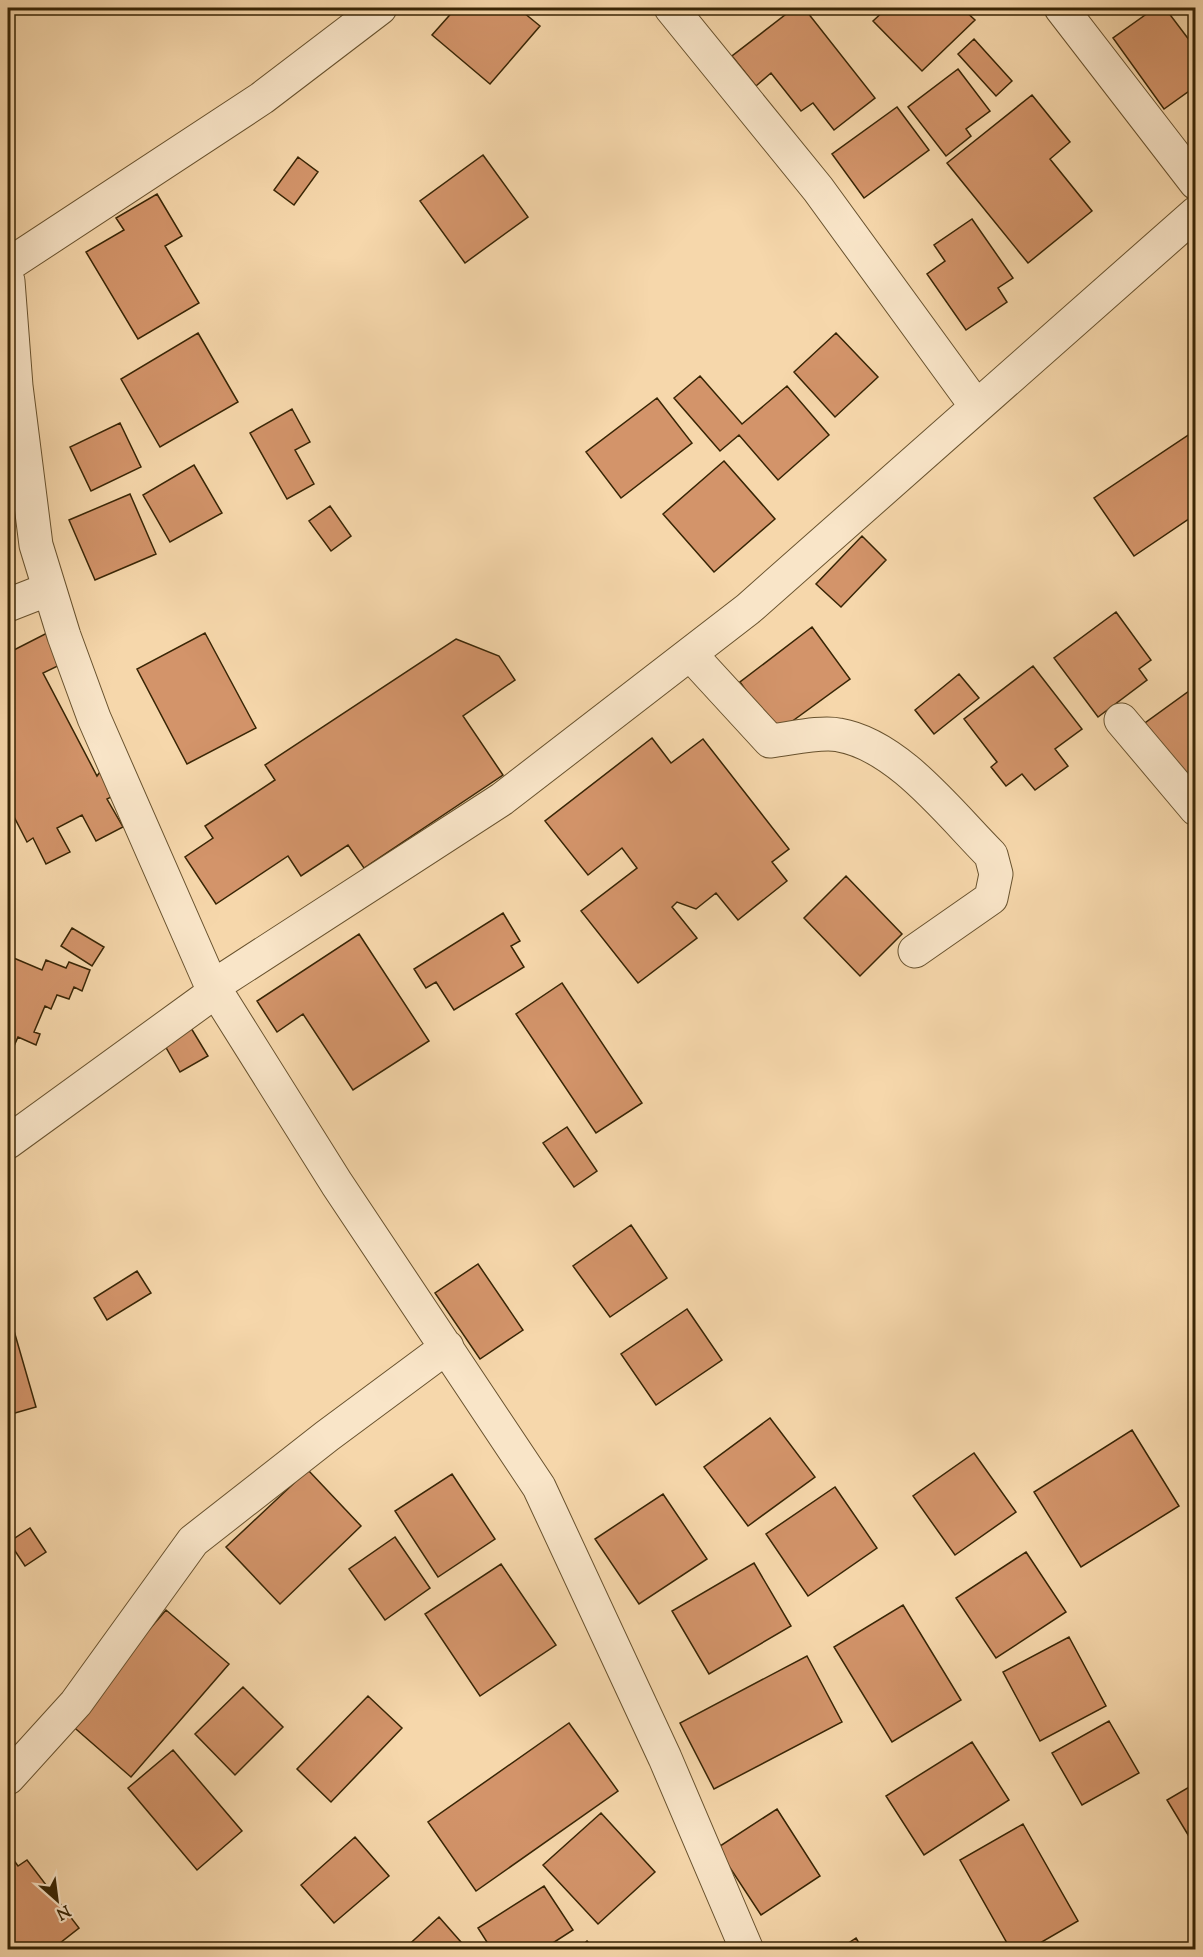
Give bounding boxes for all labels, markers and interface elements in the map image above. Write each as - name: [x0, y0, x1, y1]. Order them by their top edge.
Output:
- north arrow: [27, 1870, 87, 1930]
- text: N: [52, 1898, 74, 1924]

